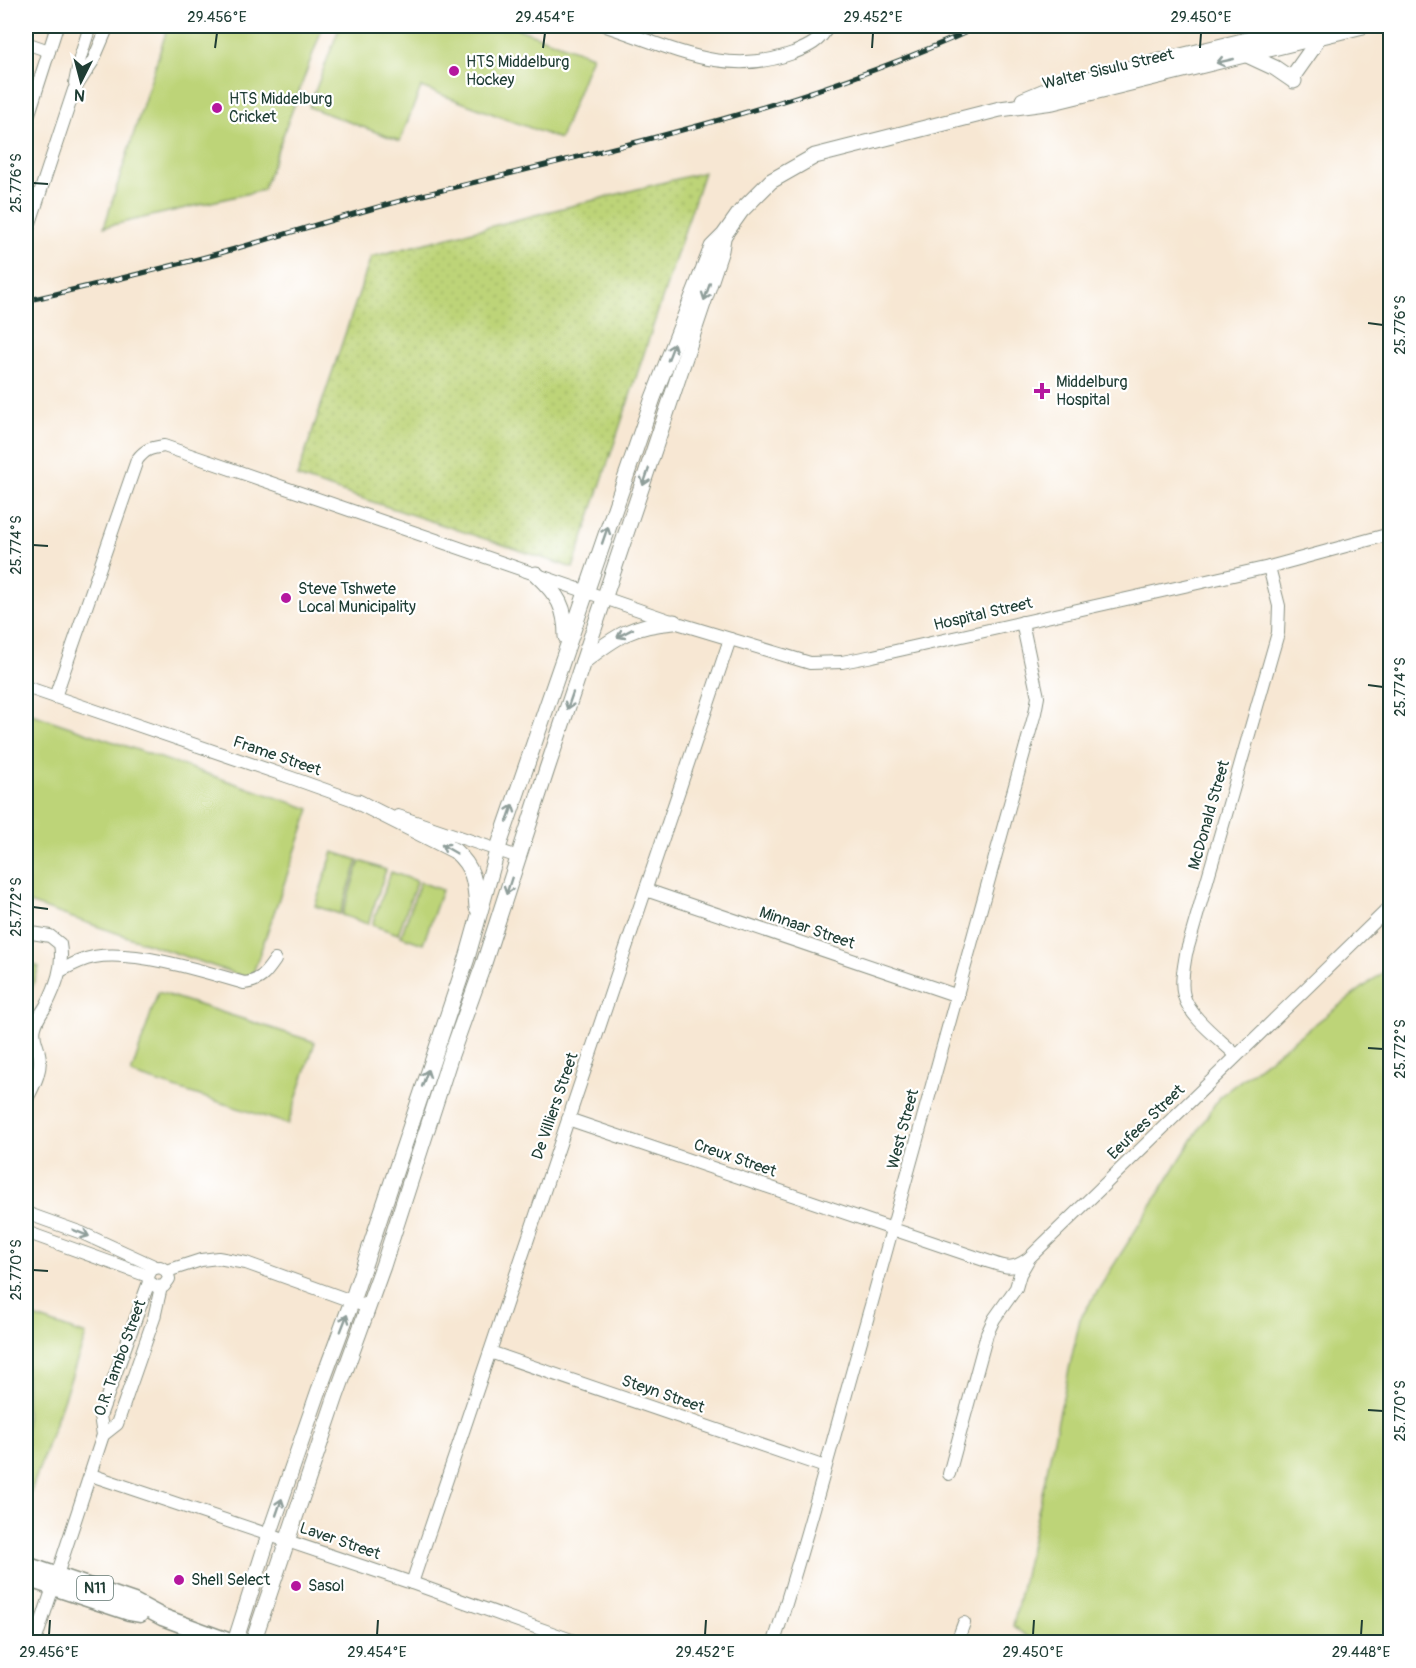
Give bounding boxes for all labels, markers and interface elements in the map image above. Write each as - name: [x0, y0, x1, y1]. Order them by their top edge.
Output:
- text: 29.456°E: [187, 8, 247, 27]
- text: 29.454°E: [515, 8, 575, 27]
- text: 29.452°E: [844, 8, 903, 27]
- text: 29.450°E: [1171, 8, 1232, 27]
- street label: Walter Sisulu Street: [1040, 44, 1176, 94]
- north arrow: [51, 51, 111, 111]
- place label: HTS Middelburg Hockey: [466, 52, 569, 90]
- one-way arrow: [1215, 55, 1234, 67]
- marker: HTS Middelburg Hockey: [447, 64, 461, 78]
- text: N: [73, 84, 86, 105]
- place label: HTS Middelburg Cricket: [229, 89, 332, 127]
- marker: HTS Middelburg Cricket: [210, 101, 224, 115]
- text: 25.776°S: [7, 153, 26, 213]
- one-way arrow: [701, 282, 712, 300]
- text: 25.776°S: [1391, 295, 1410, 355]
- one-way arrow: [666, 343, 677, 362]
- place label: Middelburg Hospital: [1056, 372, 1128, 410]
- marker: Middelburg Hospital: [1033, 382, 1051, 400]
- one-way arrow: [639, 467, 650, 485]
- text: 25.774°S: [7, 515, 26, 575]
- one-way arrow: [601, 527, 612, 545]
- place label: Steve Tshwete Local Municipality: [298, 579, 416, 617]
- marker: Steve Tshwete Local Municipality: [279, 591, 293, 605]
- street label: Hospital Street: [932, 593, 1035, 635]
- one-way arrow: [617, 627, 634, 639]
- text: 25.774°S: [1391, 657, 1410, 717]
- one-way arrow: [564, 691, 575, 710]
- street label: Frame Street: [230, 732, 324, 781]
- street label: McDonald Street: [1184, 757, 1234, 872]
- one-way arrow: [505, 804, 516, 822]
- one-way arrow: [441, 843, 458, 855]
- one-way arrow: [502, 876, 513, 895]
- text: 25.772°S: [7, 877, 26, 937]
- street label: Minnaar Street: [757, 902, 858, 954]
- text: 25.772°S: [1391, 1019, 1410, 1079]
- street label: De Villiers Street: [527, 1049, 583, 1162]
- one-way arrow: [421, 1069, 432, 1088]
- street label: Eeufees Street: [1103, 1080, 1189, 1164]
- street label: West Street: [883, 1086, 923, 1171]
- street label: Creux Street: [691, 1135, 779, 1182]
- one-way arrow: [71, 1228, 89, 1239]
- text: 25.770°S: [7, 1239, 26, 1301]
- street label: O.R. Tambo Street: [90, 1297, 150, 1419]
- one-way arrow: [339, 1314, 350, 1333]
- street label: Steyn Street: [619, 1370, 708, 1418]
- text: 25.770°S: [1391, 1380, 1410, 1442]
- one-way arrow: [274, 1498, 285, 1517]
- street label: Laver Street: [297, 1518, 384, 1564]
- place label: Shell Select: [191, 1570, 271, 1590]
- marker: Shell Select: [172, 1573, 186, 1587]
- road number: N11: [77, 1576, 113, 1600]
- place label: Sasol: [308, 1576, 344, 1596]
- marker: Sasol: [289, 1579, 303, 1593]
- text: 29.456°E: [19, 1643, 79, 1662]
- text: 29.454°E: [347, 1643, 407, 1662]
- text: 29.452°E: [676, 1643, 735, 1662]
- text: 29.450°E: [1003, 1643, 1064, 1662]
- text: 29.448°E: [1332, 1643, 1391, 1662]

